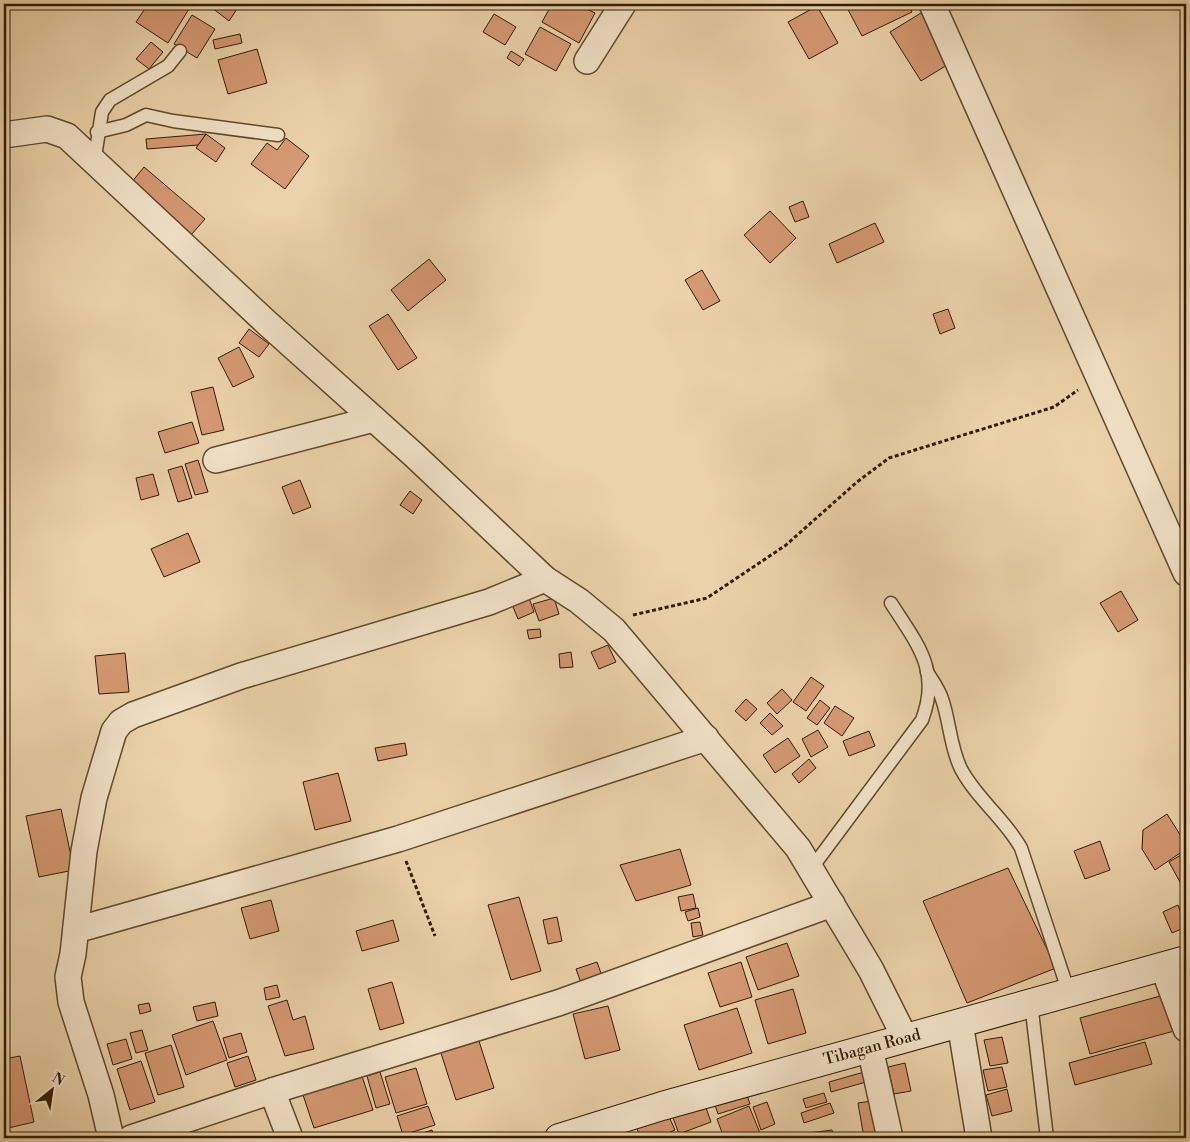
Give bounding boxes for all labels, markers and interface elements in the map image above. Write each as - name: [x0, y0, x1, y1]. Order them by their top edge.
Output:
- street label: Tibagan Road: [821, 1024, 923, 1070]
- north arrow: [28, 1064, 78, 1114]
- text: N: [49, 1069, 67, 1090]

